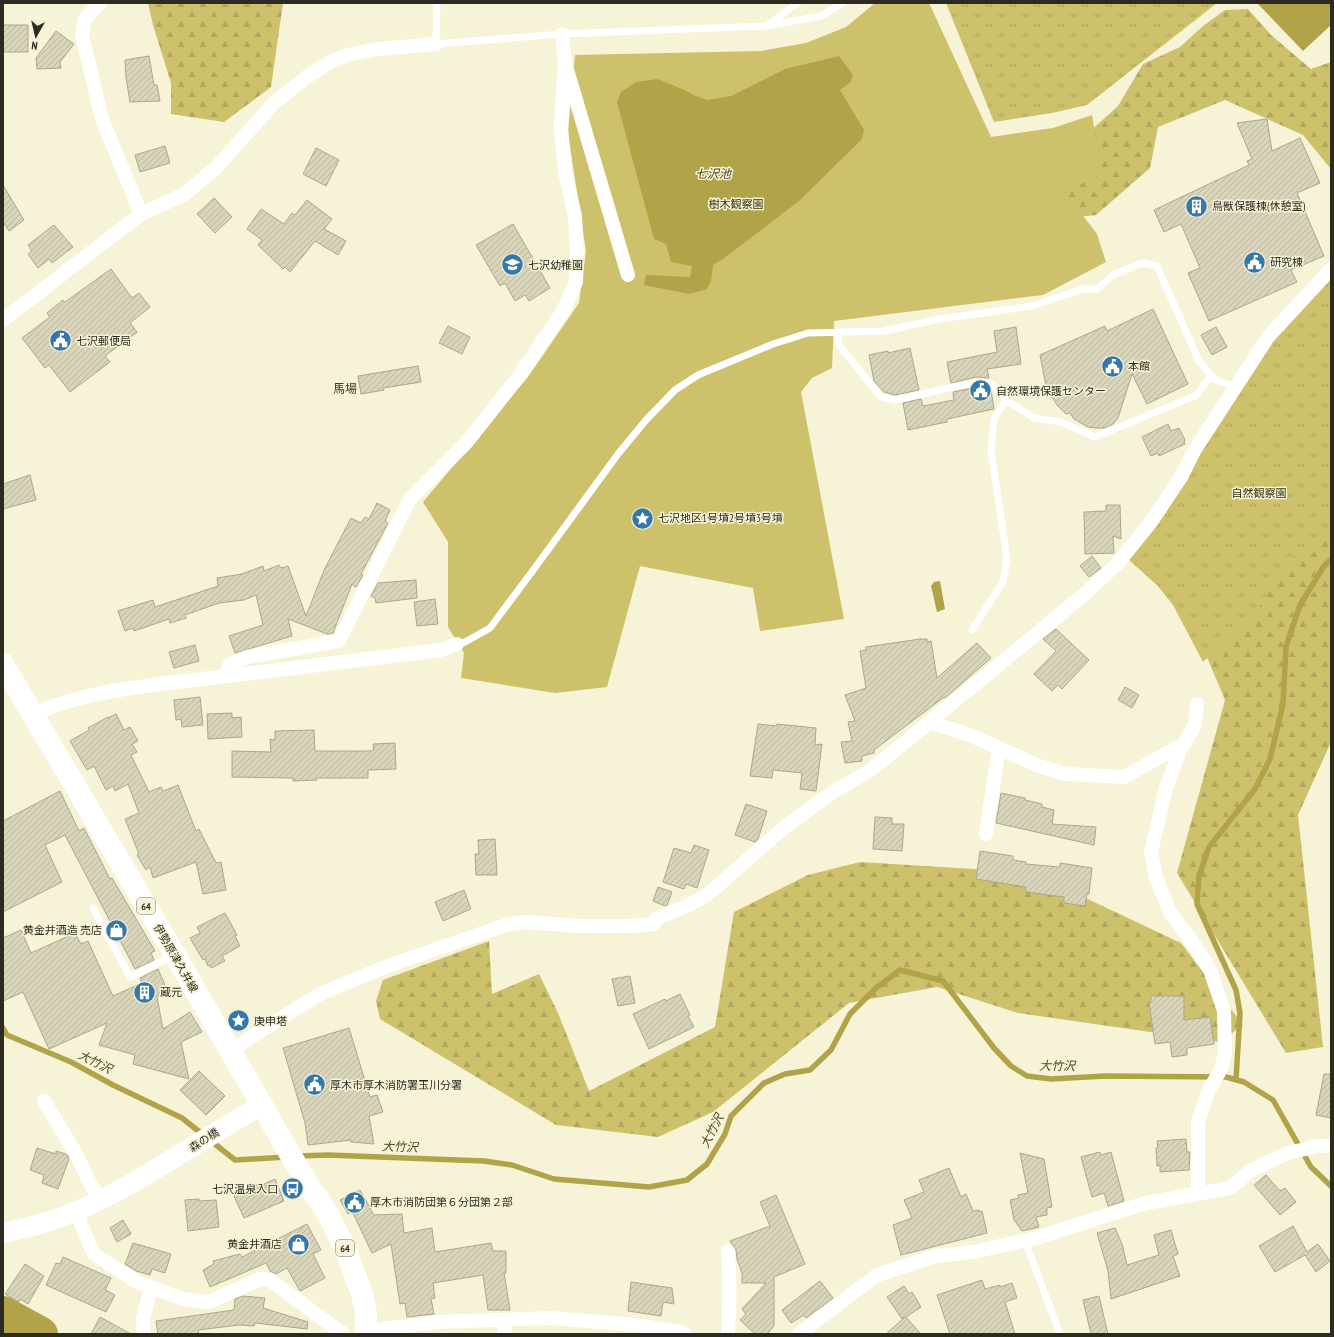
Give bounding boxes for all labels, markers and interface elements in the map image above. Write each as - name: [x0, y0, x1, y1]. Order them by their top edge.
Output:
- north arrow: [16, 16, 56, 56]
- text: N: [31, 39, 39, 53]
- water label: 七沢池: [695, 166, 732, 181]
- building icon: 鳥獣保護棟(休憩室): [1183, 193, 1209, 219]
- park label: 樹木観察園: [709, 197, 764, 211]
- place label: 鳥獣保護棟(休憩室): [1212, 199, 1306, 213]
- public building icon: 研究棟: [1241, 249, 1267, 275]
- school or university icon: 七沢幼稚園: [500, 252, 526, 278]
- place label: 研究棟: [1270, 255, 1303, 269]
- place label: 七沢幼稚園: [528, 258, 583, 272]
- public building icon: 七沢郵便局: [47, 328, 73, 354]
- place label: 七沢郵便局: [76, 334, 131, 348]
- public building icon: 本館: [1099, 353, 1125, 379]
- place label: 本館: [1128, 359, 1150, 373]
- public building icon: 自然環境保護センター: [967, 378, 993, 404]
- district label: 馬場: [333, 381, 357, 396]
- place label: 自然環境保護センター: [996, 384, 1106, 398]
- park label: 自然観察園: [1232, 486, 1287, 500]
- place icon: 七沢地区1号墳2号墳3号墳: [630, 505, 656, 531]
- place label: 七沢地区1号墳2号墳3号墳: [658, 511, 783, 525]
- road number: 64: [137, 898, 155, 914]
- shop icon: 黄金井酒造 売店: [104, 917, 130, 943]
- street label: 伊勢原津久井線: [151, 921, 201, 995]
- place label: 黄金井酒造 売店: [23, 923, 102, 937]
- building icon: 蔵元: [131, 979, 157, 1005]
- place label: 蔵元: [160, 985, 182, 999]
- place icon: 庚申塔: [225, 1008, 251, 1034]
- place label: 庚申塔: [254, 1014, 287, 1028]
- water label: 大竹沢: [76, 1047, 116, 1077]
- water label: 大竹沢: [1039, 1058, 1077, 1073]
- public building icon: 厚木市厚木消防署玉川分署: [301, 1072, 327, 1098]
- place label: 厚木市厚木消防署玉川分署: [330, 1078, 462, 1092]
- water label: 大竹沢: [697, 1110, 727, 1150]
- street label: 森の橋: [186, 1125, 222, 1155]
- water label: 大竹沢: [382, 1138, 420, 1155]
- bus stop icon: 七沢温泉入口: [280, 1176, 306, 1202]
- place label: 七沢温泉入口: [212, 1182, 278, 1196]
- public building icon: 厚木市消防団第６分団第２部: [341, 1189, 367, 1215]
- place label: 厚木市消防団第６分団第２部: [370, 1195, 513, 1209]
- shop icon: 黄金井酒店: [285, 1231, 311, 1257]
- place label: 黄金井酒店: [227, 1237, 282, 1251]
- road number: 64: [336, 1240, 354, 1256]

